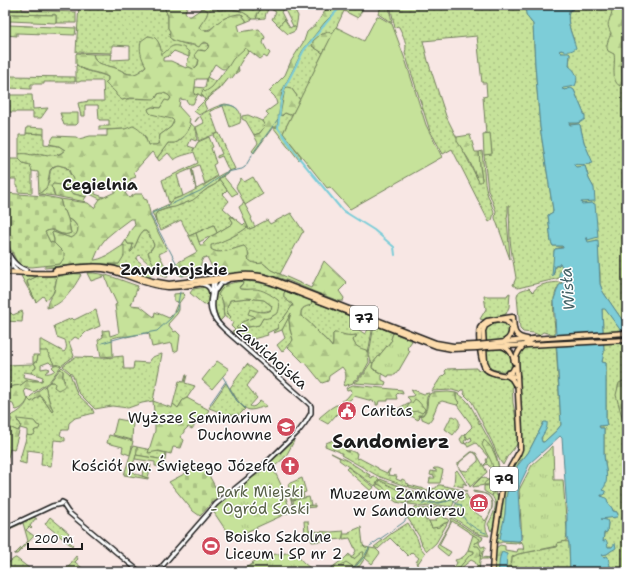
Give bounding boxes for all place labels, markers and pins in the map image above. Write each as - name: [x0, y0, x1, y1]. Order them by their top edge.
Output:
- public building icon: Caritas: [336, 400, 358, 422]
- place label: Caritas: [361, 401, 413, 421]
- place label: Wyższe Seminarium Duchowne: [128, 408, 272, 445]
- school or university icon: Wyższe Seminarium Duchowne: [275, 416, 297, 438]
- place label: Kościół pw. Świętego Józefa: [72, 455, 277, 476]
- church icon: Kościół pw. Świętego Józefa: [279, 455, 301, 477]
- place label: Muzeum Zamkowe w Sandomierzu: [330, 484, 465, 521]
- museum icon: Muzeum Zamkowe w Sandomierzu: [468, 492, 490, 514]
- place label: Boisko Szkolne Liceum i SP nr 2: [225, 527, 342, 564]
- sports icon: Boisko Szkolne Liceum i SP nr 2: [200, 535, 222, 557]

